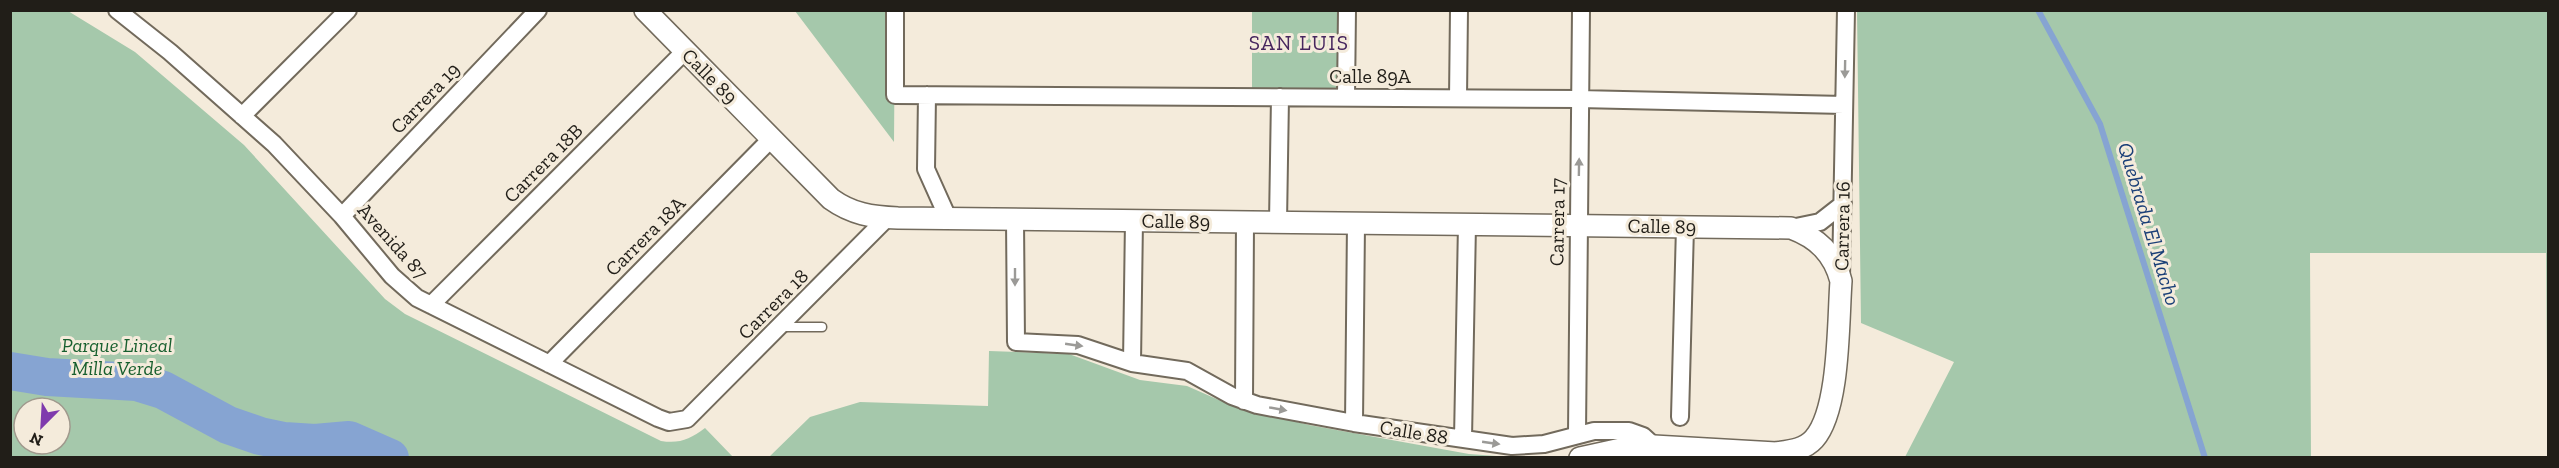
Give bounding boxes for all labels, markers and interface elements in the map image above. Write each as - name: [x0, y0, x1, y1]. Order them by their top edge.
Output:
- district label: SAN LUIS: [1249, 30, 1349, 55]
- street label: Calle 89: [677, 43, 743, 109]
- street label: Carrera 19: [385, 57, 465, 139]
- one-way arrow: [1840, 59, 1850, 78]
- street label: Calle 89A: [1329, 64, 1412, 88]
- street label: Carrera 18B: [498, 118, 588, 208]
- water label: Quebrada El Macho: [2113, 139, 2186, 308]
- one-way arrow: [1574, 157, 1584, 176]
- street label: Carrera 17: [1544, 177, 1570, 266]
- street label: Carrera 16: [1829, 181, 1855, 271]
- street label: Carrera 18A: [600, 190, 691, 281]
- street label: Avenida 87: [353, 198, 434, 284]
- street label: Calle 89: [1142, 208, 1210, 234]
- street label: Calle 89: [1628, 213, 1696, 239]
- street label: Carrera 18: [733, 264, 813, 344]
- one-way arrow: [1010, 268, 1020, 287]
- park label: Parque Lineal Milla Verde: [61, 333, 173, 380]
- one-way arrow: [1065, 341, 1084, 350]
- north arrow: [12, 396, 72, 456]
- one-way arrow: [1269, 405, 1288, 414]
- street label: Calle 88: [1378, 415, 1450, 449]
- text: N: [27, 428, 46, 450]
- one-way arrow: [1482, 439, 1501, 448]

